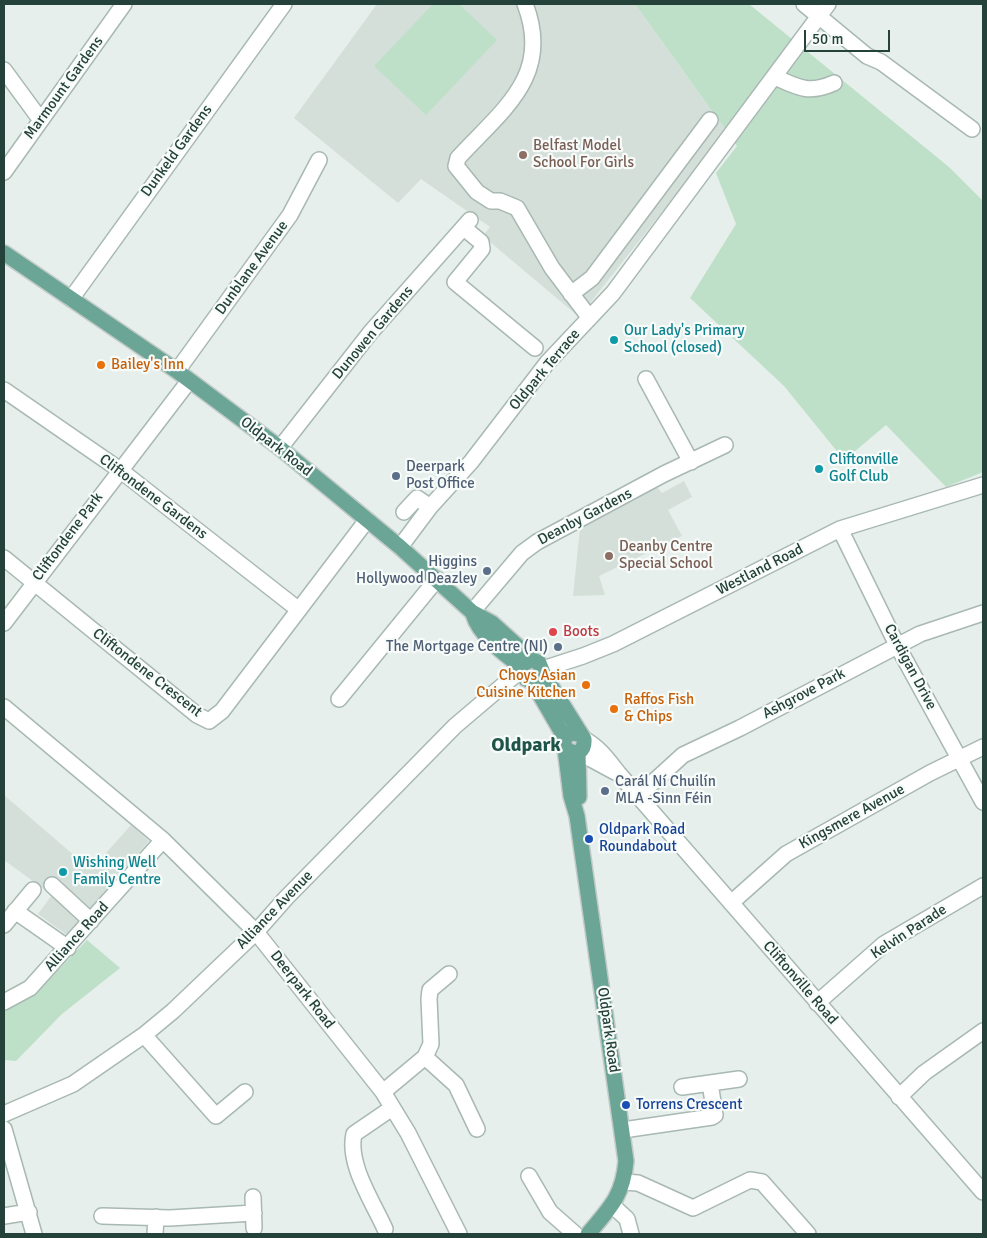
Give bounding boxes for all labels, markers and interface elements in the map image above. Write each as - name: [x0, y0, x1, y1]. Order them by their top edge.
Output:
- scale bar: [807, 20, 893, 52]
- text: 50 m: [812, 30, 843, 48]
- street label: Marmount Gardens: [21, 33, 107, 143]
- street label: Dunkeld Gardens: [138, 102, 216, 200]
- place label: Belfast Model School For Girls: [533, 137, 634, 172]
- marker: Belfast Model School For Girls: [517, 149, 529, 161]
- street label: Dunblane Avenue: [212, 217, 292, 319]
- street label: Dunowen Gardens: [329, 283, 417, 383]
- place label: Our Lady's Primary School (closed): [624, 322, 745, 357]
- street label: Oldpark Terrace: [506, 326, 584, 414]
- marker: Our Lady's Primary School (closed): [608, 334, 620, 346]
- place label: Bailey's Inn: [111, 356, 184, 374]
- marker: Bailey's Inn: [95, 359, 107, 371]
- street label: Oldpark Road: [237, 413, 315, 481]
- street label: Cliftondene Gardens: [96, 451, 210, 543]
- place label: Cliftonville Golf Club: [829, 451, 898, 486]
- place label: Deerpark Post Office: [406, 458, 475, 493]
- marker: Cliftonville Golf Club: [813, 463, 825, 475]
- marker: Deerpark Post Office: [390, 470, 402, 482]
- street label: Deanby Gardens: [535, 485, 635, 549]
- street label: Cliftondene Park: [29, 489, 107, 585]
- place label: Deanby Centre Special School: [619, 538, 713, 573]
- street label: Westland Road: [714, 540, 806, 600]
- marker: Deanby Centre Special School: [603, 550, 615, 562]
- place label: Higgins Hollywood Deazley: [356, 553, 477, 588]
- marker: Higgins Hollywood Deazley: [481, 565, 493, 577]
- street label: Cardigan Drive: [880, 621, 940, 713]
- place label: Boots: [563, 623, 599, 641]
- street label: Cliftondene Crescent: [89, 625, 205, 721]
- marker: Boots: [547, 626, 559, 638]
- place label: The Mortgage Centre (NI): [386, 638, 548, 656]
- marker: The Mortgage Centre (NI): [552, 641, 564, 653]
- street label: Ashgrove Park: [760, 665, 848, 723]
- place label: Choys Asian Cuisine Kitchen: [476, 667, 576, 702]
- marker: Choys Asian Cuisine Kitchen: [580, 679, 592, 691]
- place label: Raffos Fish & Chips: [624, 691, 694, 726]
- marker: Raffos Fish & Chips: [608, 703, 620, 715]
- district label: Oldpark: [491, 734, 561, 758]
- place label: Carál Ní Chuilín MLA -Sinn Féin: [615, 773, 716, 808]
- street label: Kingsmere Avenue: [796, 781, 908, 853]
- marker: Carál Ní Chuilín MLA -Sinn Féin: [599, 785, 611, 797]
- place label: Oldpark Road Roundabout: [599, 821, 685, 856]
- marker: Oldpark Road Roundabout: [583, 833, 595, 845]
- place label: Wishing Well Family Centre: [73, 854, 161, 889]
- marker: Wishing Well Family Centre: [57, 866, 69, 878]
- street label: Alliance Avenue: [233, 867, 317, 953]
- street label: Alliance Road: [41, 899, 113, 975]
- street label: Kelvin Parade: [868, 901, 950, 963]
- street label: Cliftonville Road: [759, 938, 841, 1028]
- street label: Deerpark Road: [266, 947, 338, 1033]
- street label: Oldpark Road: [593, 986, 623, 1074]
- place label: Torrens Crescent: [636, 1096, 743, 1114]
- marker: Torrens Crescent: [620, 1099, 632, 1111]

